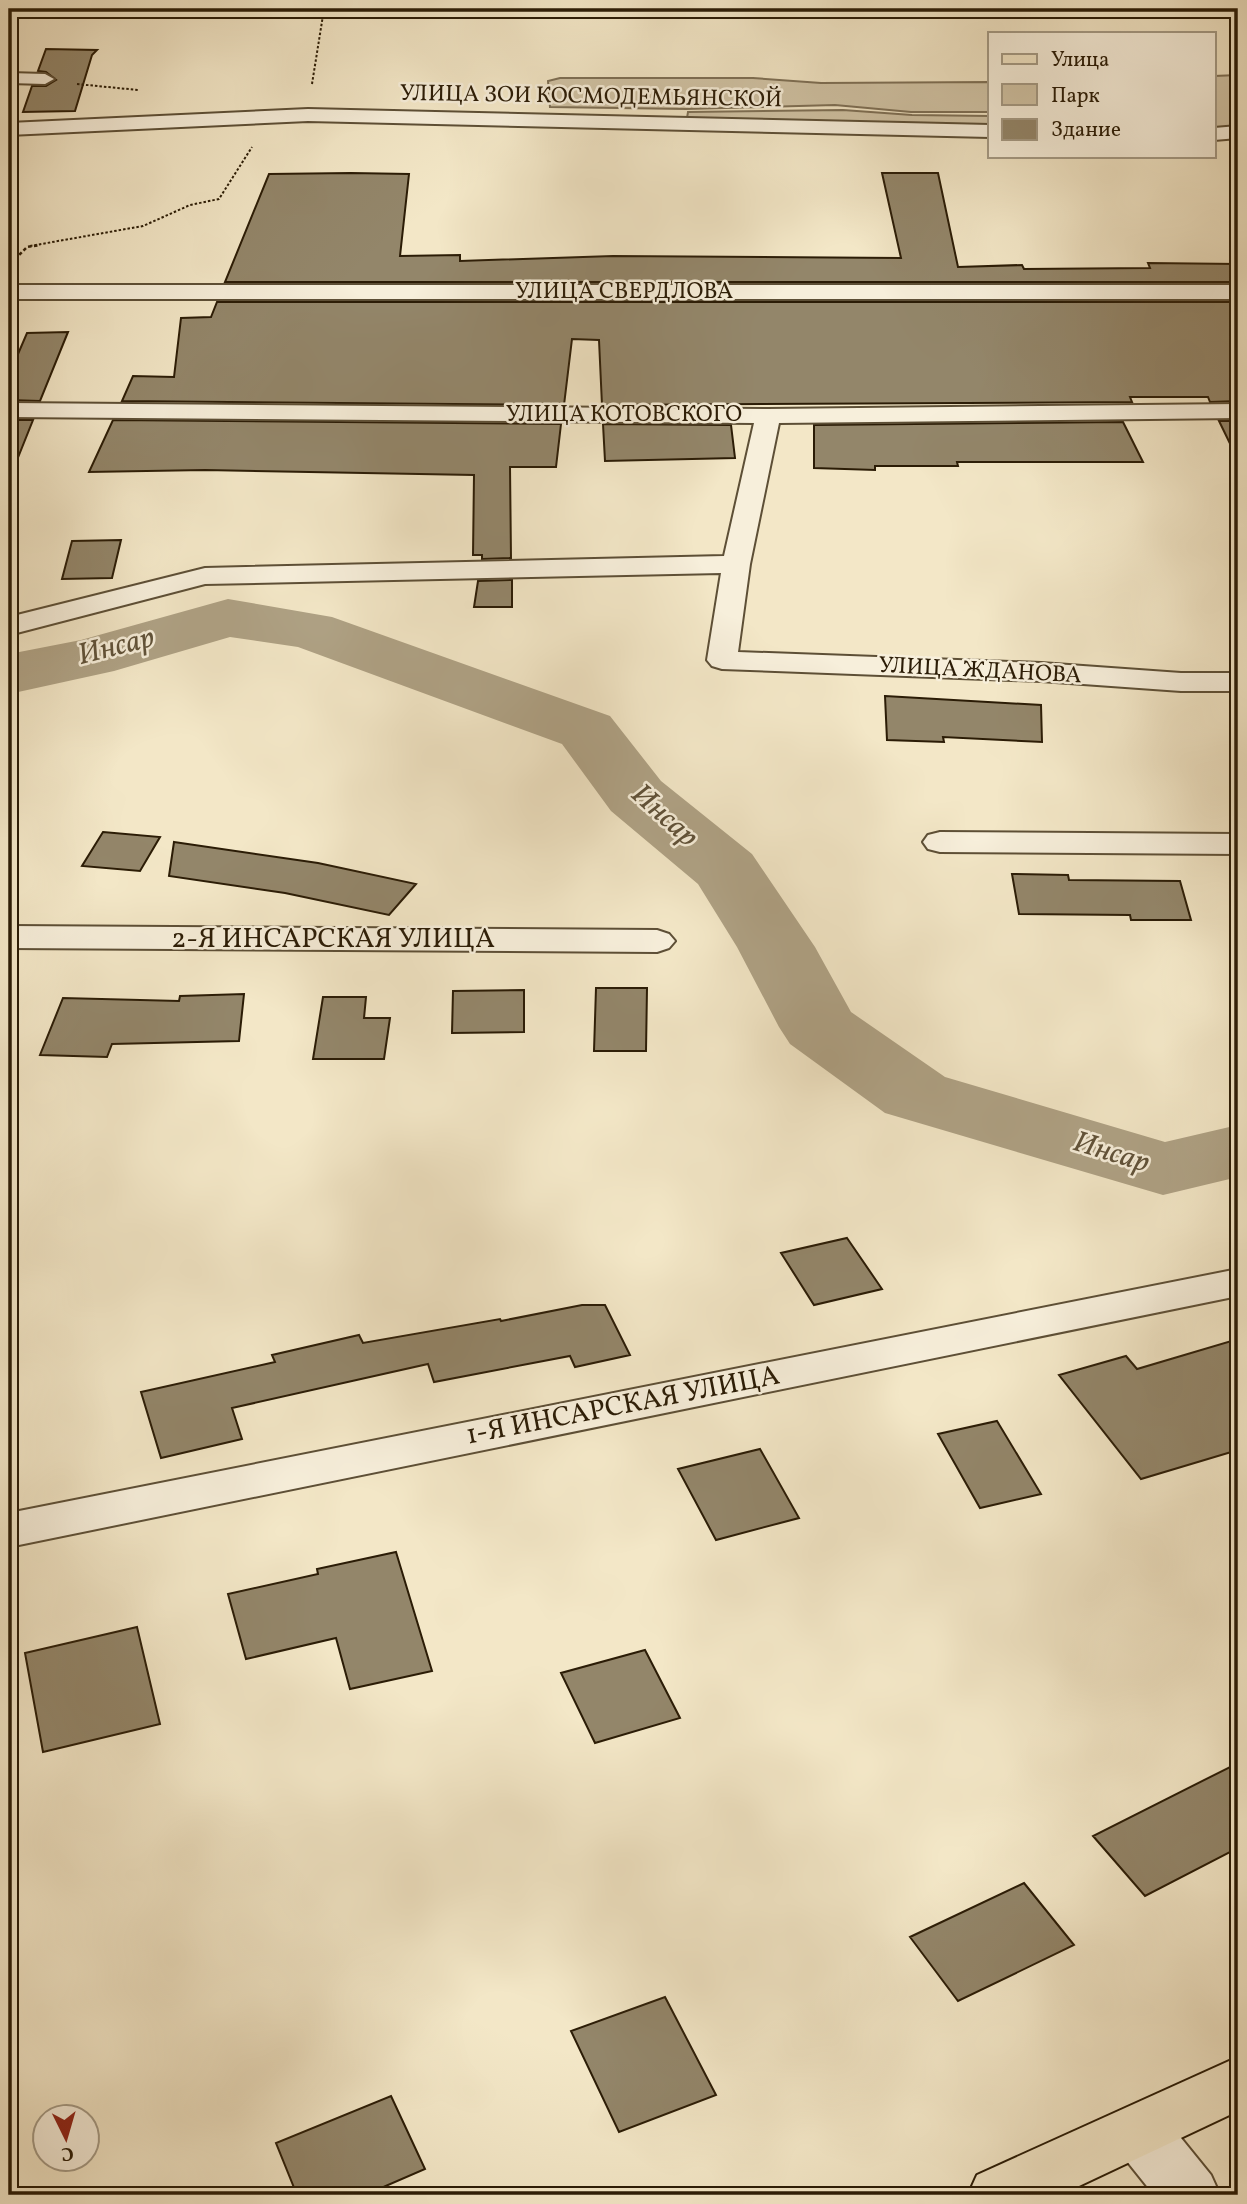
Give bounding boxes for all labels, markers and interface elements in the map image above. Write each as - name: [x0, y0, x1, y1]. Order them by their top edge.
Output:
- legend: [988, 32, 1216, 158]
- text: Улица: [1051, 46, 1109, 75]
- street label: УЛИЦА ЗОИ КОСМОДЕМЬЯНСКОЙ: [400, 78, 782, 116]
- text: Парк: [1051, 82, 1100, 111]
- text: Здание: [1051, 116, 1121, 145]
- street label: УЛИЦА СВЕРДЛОВА: [515, 276, 733, 308]
- street label: УЛИЦА КОТОВСКОГО: [506, 399, 742, 431]
- water label: Инсар: [73, 617, 159, 677]
- street label: УЛИЦА ЖДАНОВА: [878, 650, 1082, 692]
- water label: Инсар: [621, 774, 707, 858]
- street label: 2-Я ИНСАРСКАЯ УЛИЦА: [171, 920, 495, 959]
- water label: Инсар: [1068, 1122, 1154, 1184]
- street label: 1-Я ИНСАРСКАЯ УЛИЦА: [463, 1356, 783, 1456]
- north arrow: [32, 2102, 102, 2172]
- text: С: [60, 2139, 75, 2166]

